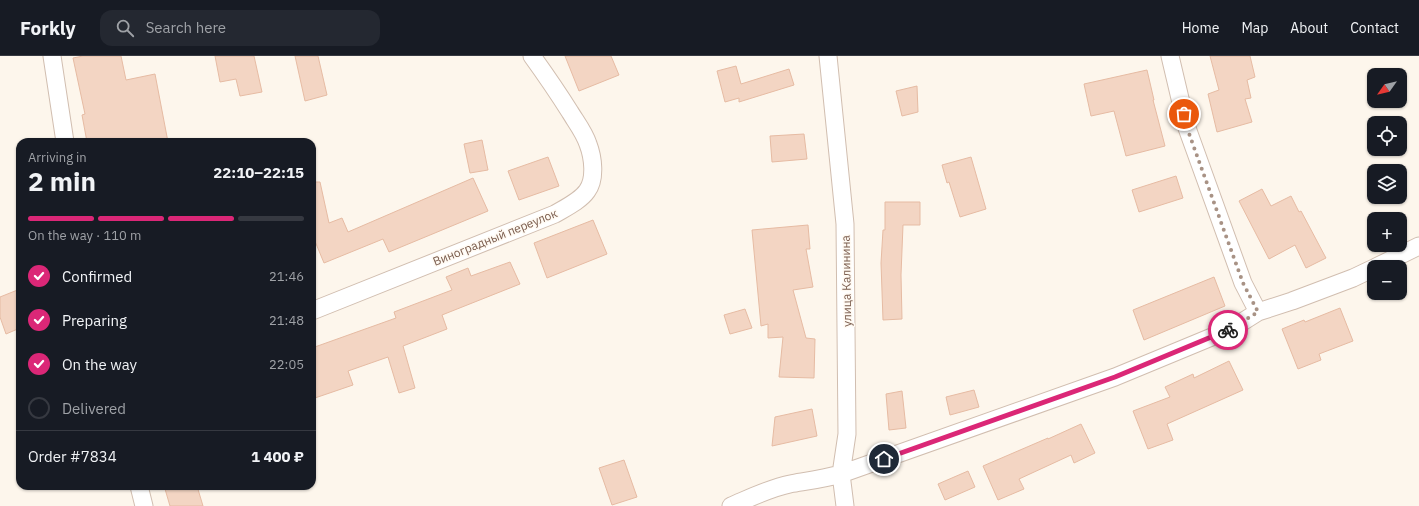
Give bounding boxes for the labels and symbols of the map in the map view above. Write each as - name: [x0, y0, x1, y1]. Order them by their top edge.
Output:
- north arrow: [1367, 68, 1407, 108]
- pin: [1167, 97, 1201, 131]
- street label: Виноградный переулок: [430, 205, 560, 269]
- street label: улица Калинина: [838, 234, 854, 327]
- courier: [1208, 310, 1248, 350]
- pin: [867, 442, 901, 476]

